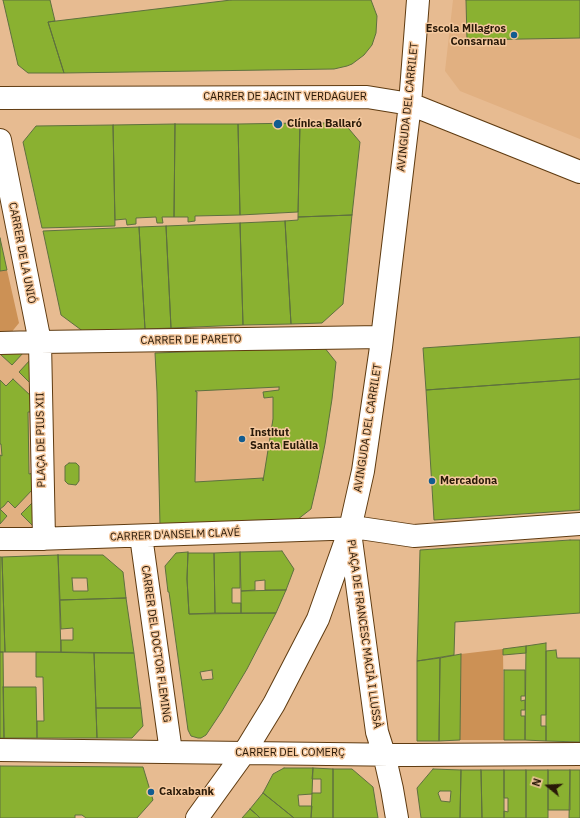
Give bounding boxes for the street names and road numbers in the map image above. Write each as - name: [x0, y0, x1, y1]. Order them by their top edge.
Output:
- street label: AVINGUDA DEL CARRILET: [395, 42, 421, 172]
- street label: CARRER DE JACINT VERDAGUER: [203, 90, 367, 104]
- street label: CARRER DE LA UNIÓ: [6, 201, 38, 305]
- street label: CARRER DE PARETO: [140, 333, 242, 347]
- street label: AVINGUDA DEL CARRILET: [351, 363, 385, 493]
- street label: PLAÇA DE PIUS XII: [34, 392, 48, 488]
- street label: CARRER D'ANSELM CLAVÉ: [110, 526, 240, 544]
- street label: PLAÇA DE FRANCESC MACIÀ I LLUSSÀ: [344, 539, 384, 729]
- street label: CARRER DEL DOCTOR FLEMING: [138, 565, 174, 723]
- street label: CARRER DEL COMERÇ: [235, 746, 345, 760]

